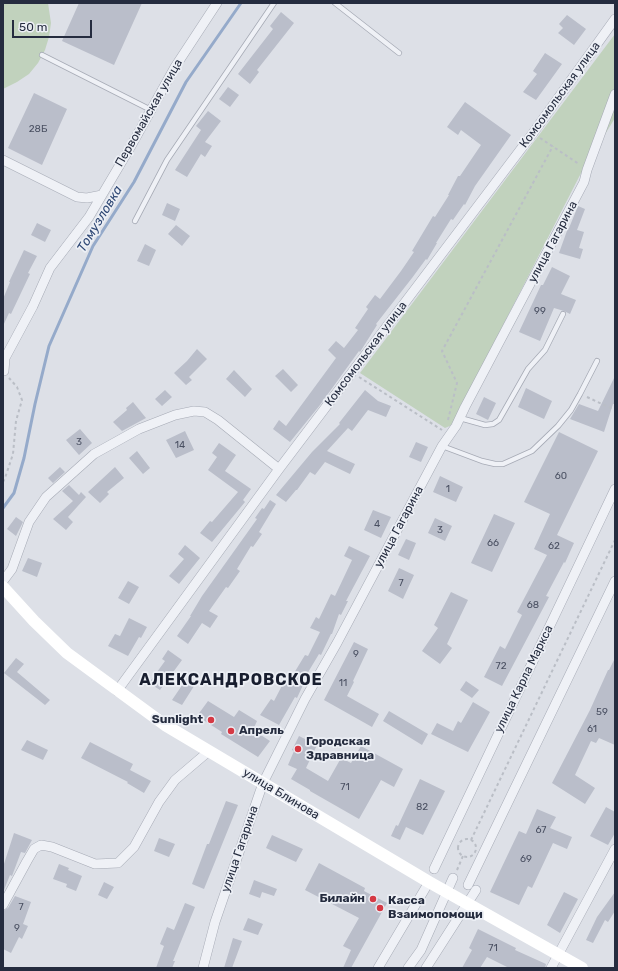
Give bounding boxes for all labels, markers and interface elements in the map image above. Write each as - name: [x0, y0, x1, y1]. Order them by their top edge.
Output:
- scale bar: [14, 12, 94, 38]
- text: 50 m: [19, 20, 47, 34]
- street label: Комсомольская улица: [517, 39, 603, 151]
- street label: Первомайская улица: [112, 57, 186, 169]
- house number: 28Б: [29, 123, 47, 135]
- water label: Томузловка: [74, 183, 126, 255]
- street label: улица Гагарина: [525, 199, 581, 285]
- street label: Комсомольская улица: [322, 299, 410, 409]
- house number: 99: [534, 305, 546, 317]
- house number: 3: [76, 436, 82, 448]
- house number: 14: [175, 439, 185, 451]
- house number: 60: [555, 470, 567, 482]
- house number: 1: [446, 483, 450, 495]
- street label: улица Гагарина: [371, 484, 427, 570]
- house number: 4: [374, 518, 380, 530]
- house number: 3: [437, 524, 443, 536]
- house number: 66: [487, 537, 499, 549]
- house number: 62: [548, 540, 560, 552]
- house number: 7: [398, 577, 404, 589]
- house number: 68: [527, 599, 539, 611]
- street label: улица Карла Маркса: [492, 623, 556, 735]
- house number: 9: [353, 648, 359, 660]
- house number: 72: [496, 660, 506, 672]
- district label: АЛЕКСАНДРОВСКОЕ: [139, 670, 323, 690]
- house number: 11: [339, 677, 347, 689]
- house number: 59: [596, 706, 608, 718]
- place label: Sunlight: [152, 713, 203, 727]
- marker: Sunlight: [206, 715, 216, 725]
- house number: 61: [587, 723, 597, 735]
- place label: Апрель: [239, 724, 284, 738]
- marker: Апрель: [226, 726, 236, 736]
- place label: Городская Здравница: [306, 735, 374, 763]
- marker: Городская Здравница: [293, 744, 303, 754]
- street label: улица Блинова: [240, 765, 322, 823]
- house number: 71: [340, 781, 350, 793]
- house number: 82: [416, 801, 428, 813]
- street label: улица Гагарина: [218, 804, 262, 894]
- house number: 67: [536, 824, 546, 836]
- house number: 69: [520, 853, 532, 865]
- place label: Билайн: [320, 892, 365, 906]
- marker: Билайн: [368, 894, 378, 904]
- place label: Касса Взаимопомощи: [388, 894, 483, 922]
- house number: 7: [18, 901, 24, 913]
- marker: Касса Взаимопомощи: [375, 903, 385, 913]
- house number: 9: [14, 922, 20, 934]
- house number: 71: [488, 942, 498, 954]

